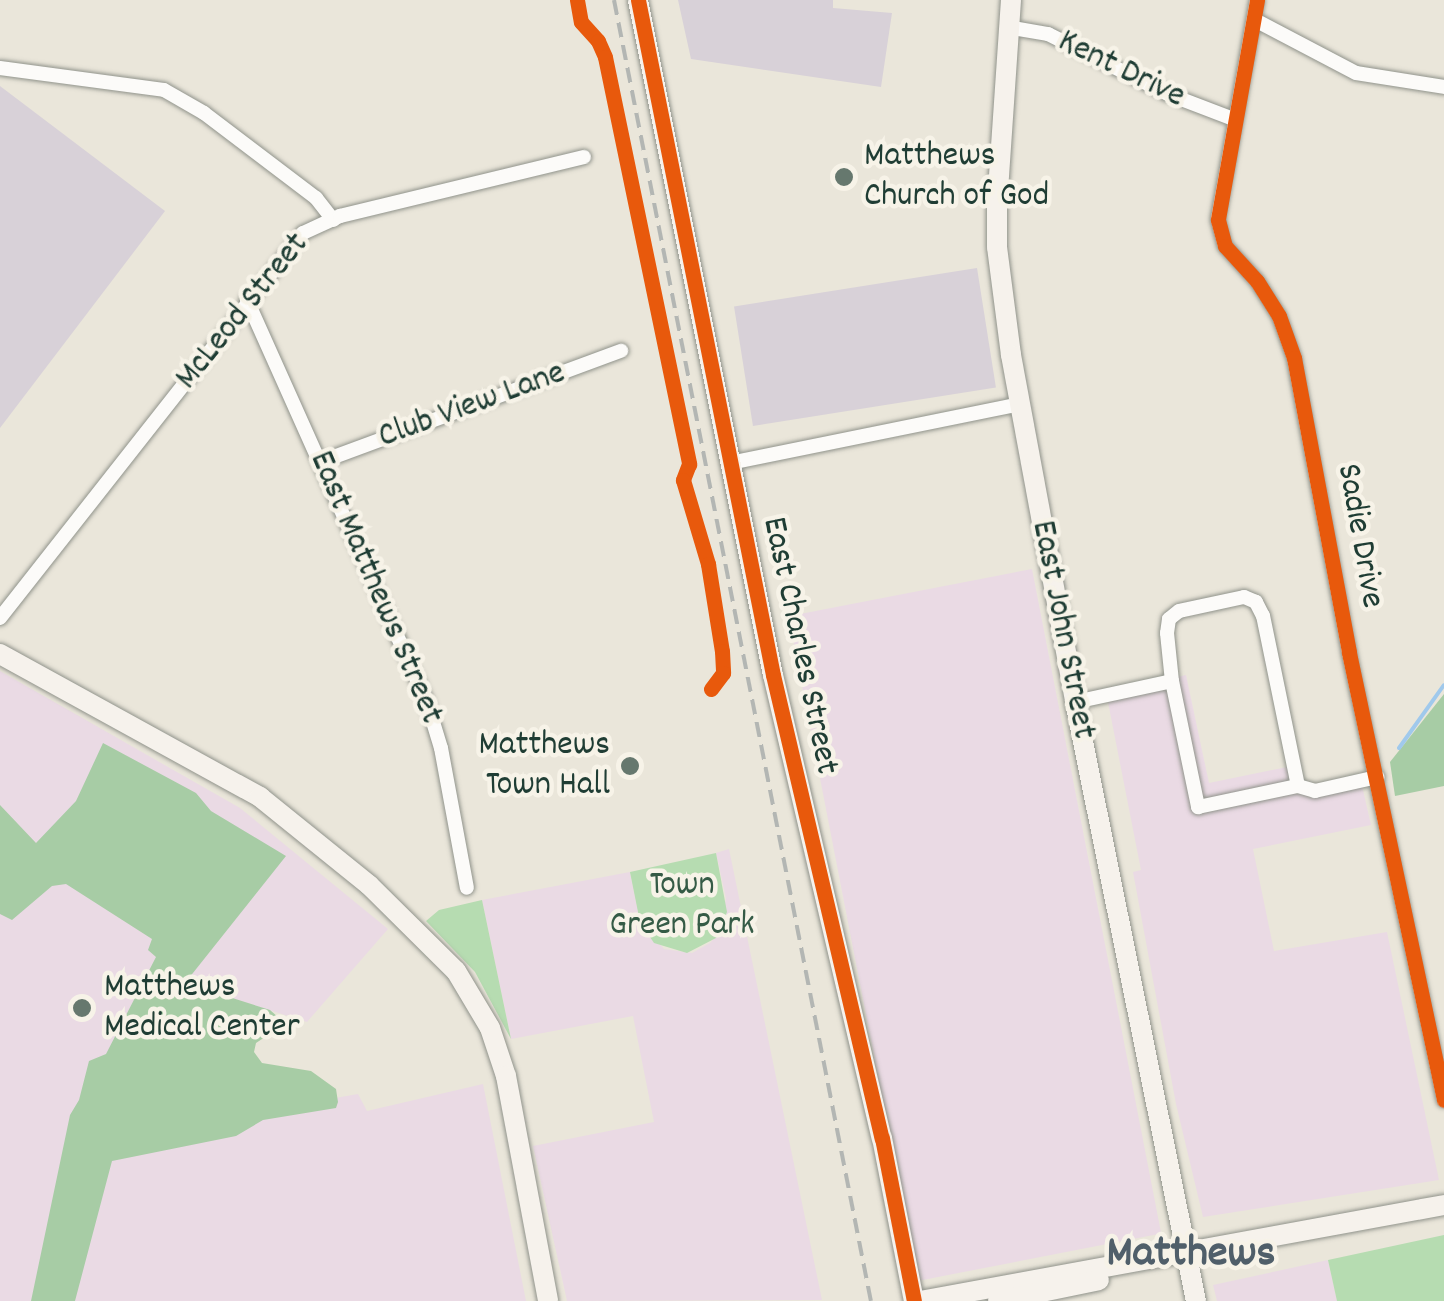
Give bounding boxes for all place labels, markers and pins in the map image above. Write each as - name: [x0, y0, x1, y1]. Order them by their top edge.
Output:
- place label: Matthews Church of God: [864, 136, 1049, 218]
- marker: Matthews Church of God: [833, 166, 855, 188]
- place label: Matthews Town Hall: [479, 725, 610, 807]
- marker: Matthews Town Hall: [619, 755, 641, 777]
- place label: Matthews Medical Center: [104, 967, 300, 1049]
- marker: Matthews Medical Center: [69, 995, 95, 1021]

